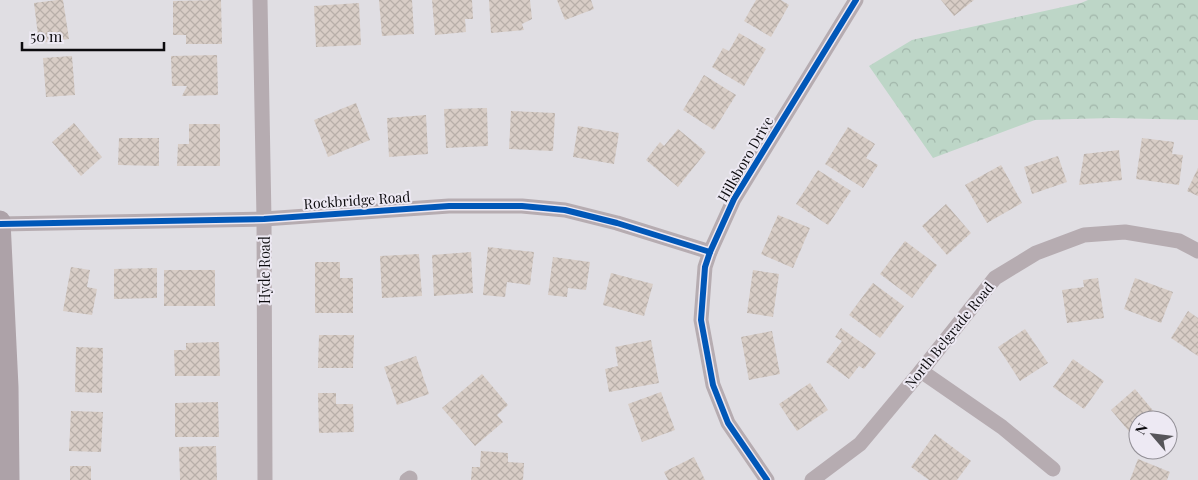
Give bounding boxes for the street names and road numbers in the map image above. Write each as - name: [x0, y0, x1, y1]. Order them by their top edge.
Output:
- street label: Hillsboro Drive: [713, 113, 777, 205]
- street label: Rockbridge Road: [303, 187, 411, 213]
- street label: Hyde Road: [255, 236, 274, 304]
- street label: North Belgrade Road: [900, 278, 998, 392]

